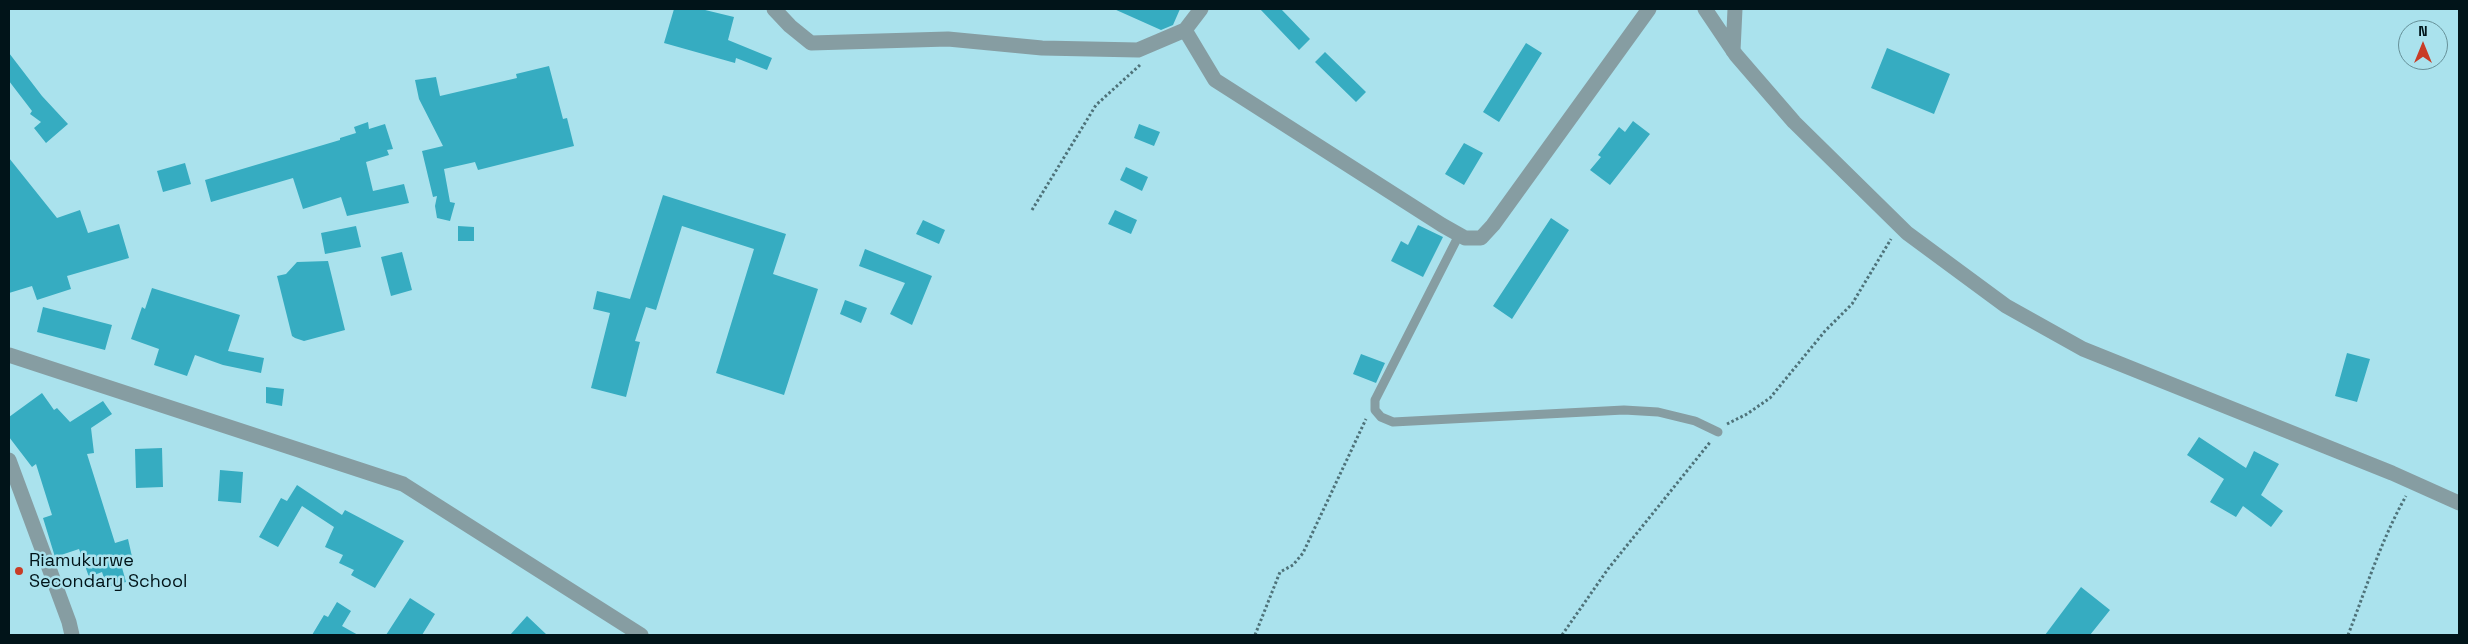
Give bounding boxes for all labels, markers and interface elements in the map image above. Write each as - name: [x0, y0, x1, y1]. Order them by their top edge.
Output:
- north arrow: [2398, 20, 2448, 70]
- text: N: [2418, 22, 2428, 40]
- place label: Riamukurwe Secondary School: [29, 550, 187, 592]
- marker: Riamukurwe Secondary School: [13, 565, 25, 577]

